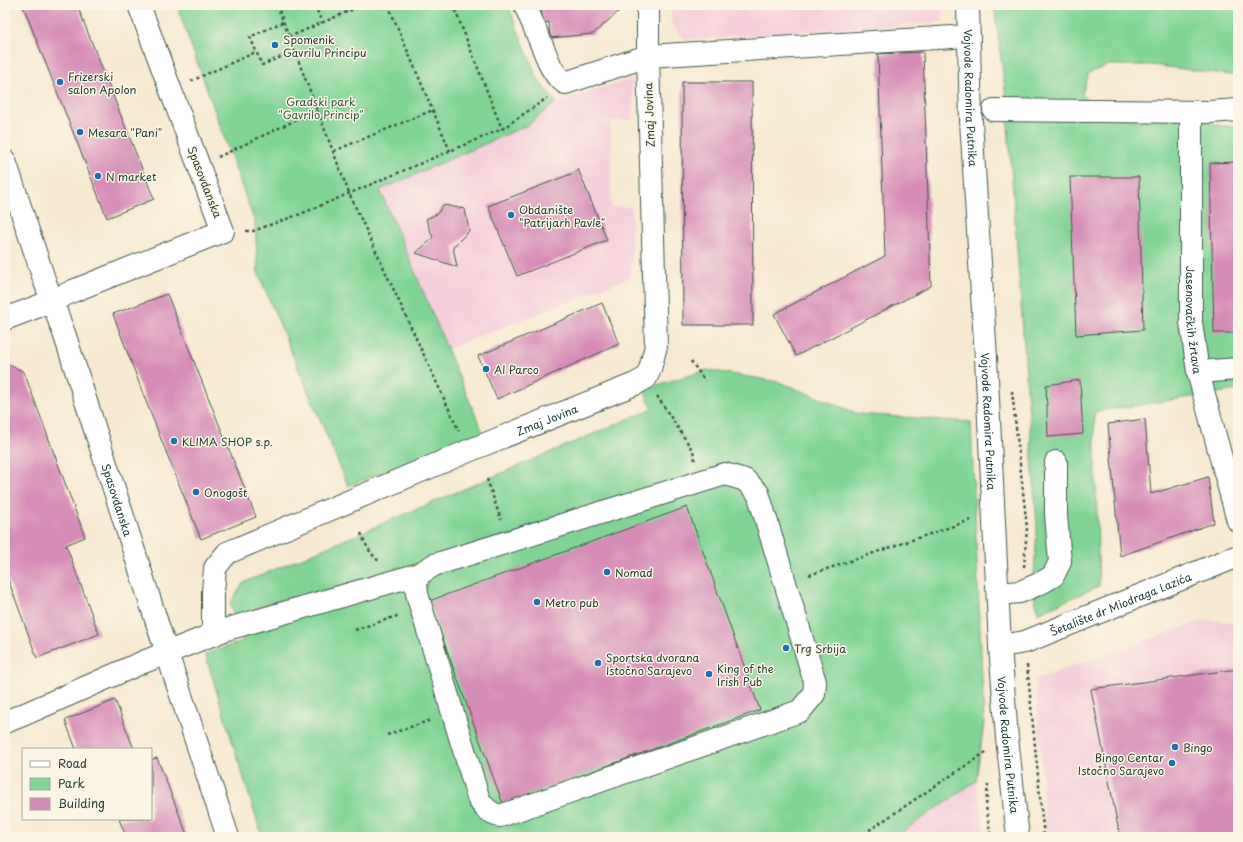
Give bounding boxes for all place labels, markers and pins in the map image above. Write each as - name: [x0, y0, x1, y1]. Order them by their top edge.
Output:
- place label: Spomenik Gavrilu Principu: [283, 31, 367, 61]
- marker: Spomenik Gavrilu Principu: [270, 40, 280, 50]
- place label: Frizerski salon Apolon: [68, 68, 137, 98]
- marker: Frizerski salon Apolon: [55, 77, 65, 87]
- place label: Mesara "Pani": [88, 124, 162, 141]
- marker: Mesara "Pani": [75, 127, 85, 137]
- place label: N market: [106, 168, 157, 185]
- marker: N market: [93, 171, 103, 181]
- place label: Obdanište "Patrijarh Pavle": [519, 201, 605, 231]
- marker: Obdanište "Patrijarh Pavle": [506, 210, 516, 220]
- place label: Al Parco: [494, 361, 539, 378]
- marker: Al Parco: [481, 364, 491, 374]
- place label: KLIMA SHOP s.p.: [182, 433, 273, 450]
- marker: KLIMA SHOP s.p.: [169, 436, 179, 446]
- place label: Onogošt: [204, 484, 248, 501]
- marker: Onogošt: [191, 487, 201, 497]
- place label: Nomad: [615, 564, 653, 581]
- marker: Nomad: [602, 567, 612, 577]
- place label: Metro pub: [545, 594, 599, 611]
- marker: Metro pub: [532, 597, 542, 607]
- place label: Trg Srbija: [794, 640, 846, 657]
- marker: Trg Srbija: [781, 643, 791, 653]
- place label: Sportska dvorana Istočno Sarajevo: [606, 649, 699, 679]
- marker: Sportska dvorana Istočno Sarajevo: [593, 658, 603, 668]
- place label: King of the Irish Pub: [717, 660, 774, 690]
- marker: King of the Irish Pub: [704, 669, 714, 679]
- place label: Bingo: [1183, 739, 1213, 756]
- marker: Bingo: [1170, 742, 1180, 752]
- place label: Bingo Centar Istočno Sarajevo: [1078, 749, 1164, 779]
- marker: Bingo Centar Istočno Sarajevo: [1167, 758, 1177, 768]

